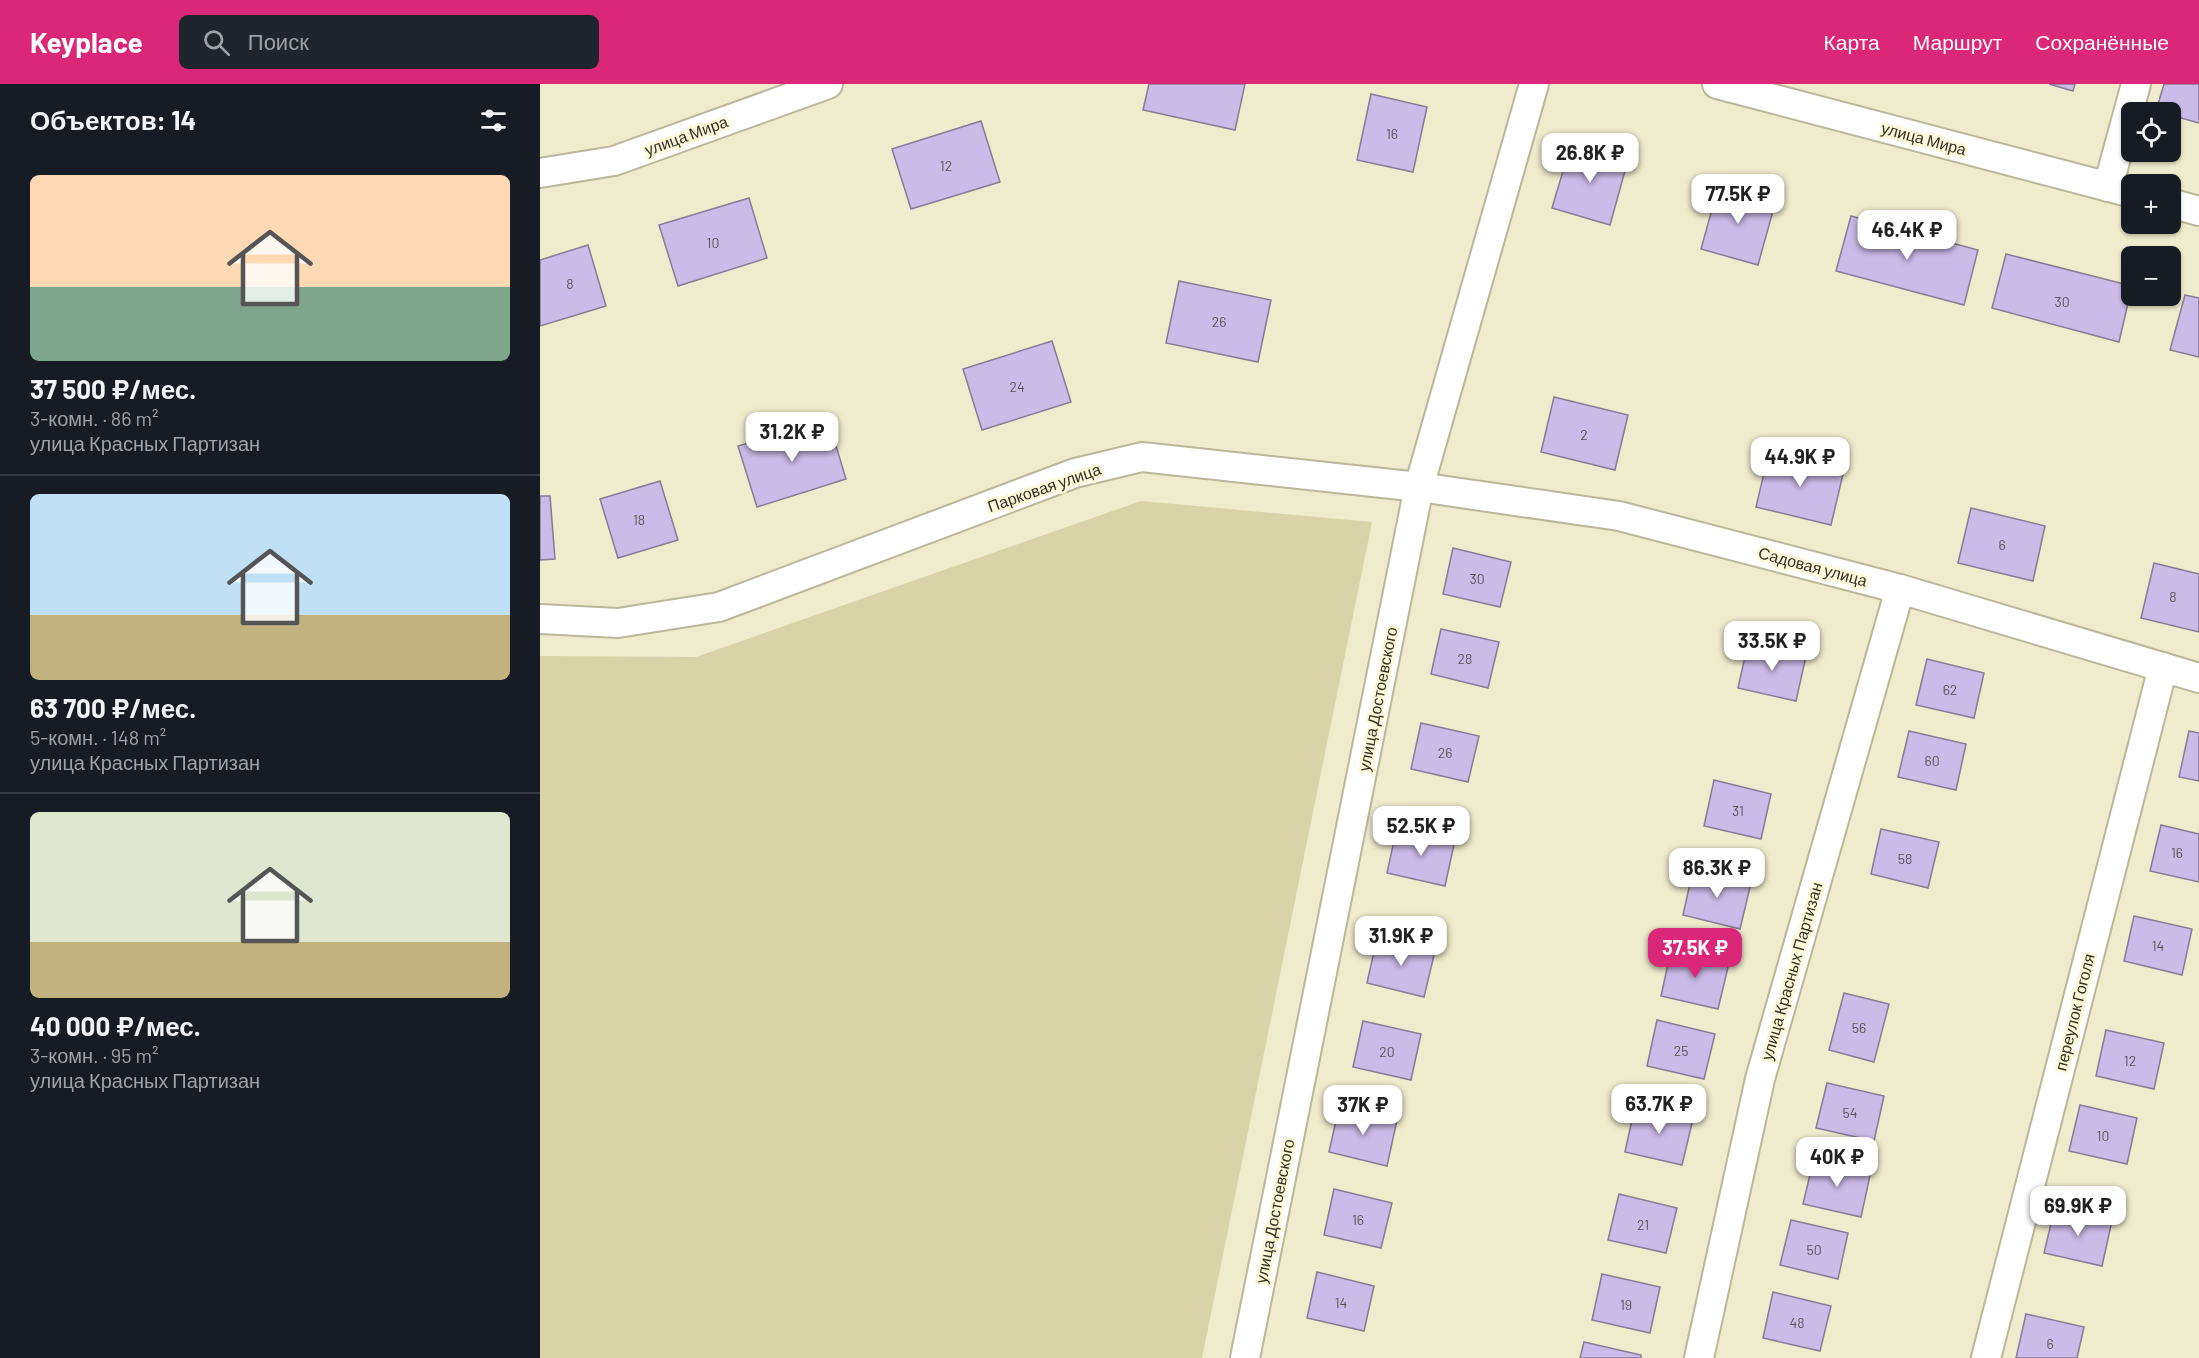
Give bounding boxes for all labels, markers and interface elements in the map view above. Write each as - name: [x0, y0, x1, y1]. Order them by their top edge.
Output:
- search box: [179, 15, 599, 69]
- text: Keyplace: [30, 25, 143, 59]
- icon: search: [200, 26, 233, 59]
- text: Поиск: [248, 28, 309, 54]
- text: Карта: [1824, 29, 1880, 54]
- text: Маршрут: [1913, 29, 2002, 54]
- text: Сохранённые: [2035, 29, 2169, 54]
- map controls: [2121, 102, 2181, 306]
- button: locate: [2121, 102, 2181, 162]
- text: Объектов: 14: [30, 104, 196, 135]
- icon: filters: [477, 104, 510, 137]
- street label: улица Мира: [642, 111, 730, 159]
- street label: улица Мира: [1879, 118, 1969, 158]
- house number: 16: [1386, 125, 1398, 142]
- pin: 26.8K ₽: [1535, 133, 1645, 184]
- text: 26.8K ₽: [1556, 140, 1624, 164]
- house number: 12: [940, 157, 952, 174]
- pin: 77.5K ₽: [1683, 174, 1793, 225]
- button: +: [2121, 174, 2181, 234]
- text: 77.5K ₽: [1705, 181, 1771, 205]
- pin: 46.4K ₽: [1852, 210, 1962, 261]
- icon: home: [216, 214, 324, 322]
- text: 46.4K ₽: [1872, 217, 1942, 241]
- house number: 10: [707, 234, 719, 251]
- button: −: [2121, 246, 2181, 306]
- house number: 8: [566, 275, 574, 292]
- house number: 30: [2054, 293, 2070, 310]
- house number: 26: [1212, 313, 1226, 330]
- text: 37 500 ₽/мес.: [30, 373, 196, 404]
- house number: 24: [1009, 378, 1025, 395]
- text: 3-комн. · 86 m²: [30, 406, 159, 430]
- pin: 31.2K ₽: [737, 412, 847, 463]
- text: 31.2K ₽: [760, 419, 824, 443]
- house number: 2: [1580, 426, 1588, 443]
- text: улица Красных Партизан: [30, 431, 260, 455]
- pin: 44.9K ₽: [1745, 437, 1855, 488]
- text: 44.9K ₽: [1765, 444, 1835, 468]
- street label: Парковая улица: [985, 459, 1103, 515]
- house number: 18: [633, 511, 645, 528]
- icon: home: [216, 533, 324, 641]
- house number: 6: [1998, 536, 2006, 553]
- street label: Садовая улица: [1756, 542, 1870, 590]
- house number: 30: [1469, 570, 1485, 587]
- house number: 8: [2169, 588, 2177, 605]
- pin: 33.5K ₽: [1717, 621, 1827, 672]
- street label: улица Достоевского: [1354, 625, 1400, 773]
- text: 33.5K ₽: [1738, 628, 1806, 652]
- house number: 28: [1458, 650, 1472, 667]
- house number: 62: [1943, 681, 1957, 698]
- text: 63 700 ₽/мес.: [30, 692, 196, 723]
- text: 5-комн. · 148 m²: [30, 725, 166, 749]
- house number: 26: [1438, 744, 1452, 761]
- text: улица Красных Партизан: [30, 750, 260, 774]
- house number: 60: [1924, 752, 1940, 769]
- house number: 31: [1732, 802, 1744, 819]
- pin: 52.5K ₽: [1366, 806, 1476, 857]
- text: 52.5K ₽: [1387, 813, 1455, 837]
- house number: 16: [2171, 844, 2183, 861]
- pin: 86.3K ₽: [1662, 848, 1772, 899]
- house number: 58: [1898, 850, 1912, 867]
- icon: home: [216, 851, 324, 959]
- text: 86.3K ₽: [1683, 855, 1751, 879]
- street label: улица Красных Партизан: [1756, 880, 1826, 1062]
- pin: 31.9K ₽: [1346, 916, 1456, 967]
- text: 31.9K ₽: [1369, 923, 1433, 947]
- pin: 37.5K ₽: [1640, 928, 1750, 979]
- text: 37.5K ₽: [1662, 935, 1728, 959]
- house number: 14: [2152, 937, 2164, 954]
- street label: переулок Гоголя: [2050, 951, 2098, 1073]
- text: 40 000 ₽/мес.: [30, 1010, 201, 1041]
- house number: 56: [1852, 1019, 1866, 1036]
- house number: 25: [1674, 1042, 1688, 1059]
- text: 3-комн. · 95 m²: [30, 1043, 159, 1067]
- house number: 20: [1379, 1043, 1395, 1060]
- house number: 12: [2124, 1052, 2136, 1069]
- text: улица Красных Партизан: [30, 1068, 260, 1092]
- pin: 63.7K ₽: [1604, 1084, 1714, 1135]
- pin: 37K ₽: [1321, 1085, 1405, 1136]
- text: 63.7K ₽: [1625, 1091, 1693, 1115]
- text: 37K ₽: [1337, 1092, 1389, 1116]
- house number: 54: [1843, 1104, 1857, 1121]
- house number: 10: [2097, 1127, 2109, 1144]
- street label: улица Достоевского: [1251, 1137, 1297, 1285]
- pin: 40K ₽: [1795, 1137, 1879, 1188]
- text: 40K ₽: [1810, 1144, 1864, 1168]
- pin: 69.9K ₽: [2023, 1186, 2133, 1237]
- text: 69.9K ₽: [2044, 1193, 2112, 1217]
- house number: 16: [1352, 1211, 1364, 1228]
- house number: 21: [1637, 1216, 1649, 1233]
- house number: 50: [1806, 1241, 1822, 1258]
- house number: 14: [1335, 1294, 1347, 1311]
- house number: 19: [1620, 1296, 1632, 1313]
- house number: 48: [1789, 1314, 1805, 1331]
- house number: 6: [2046, 1335, 2054, 1352]

